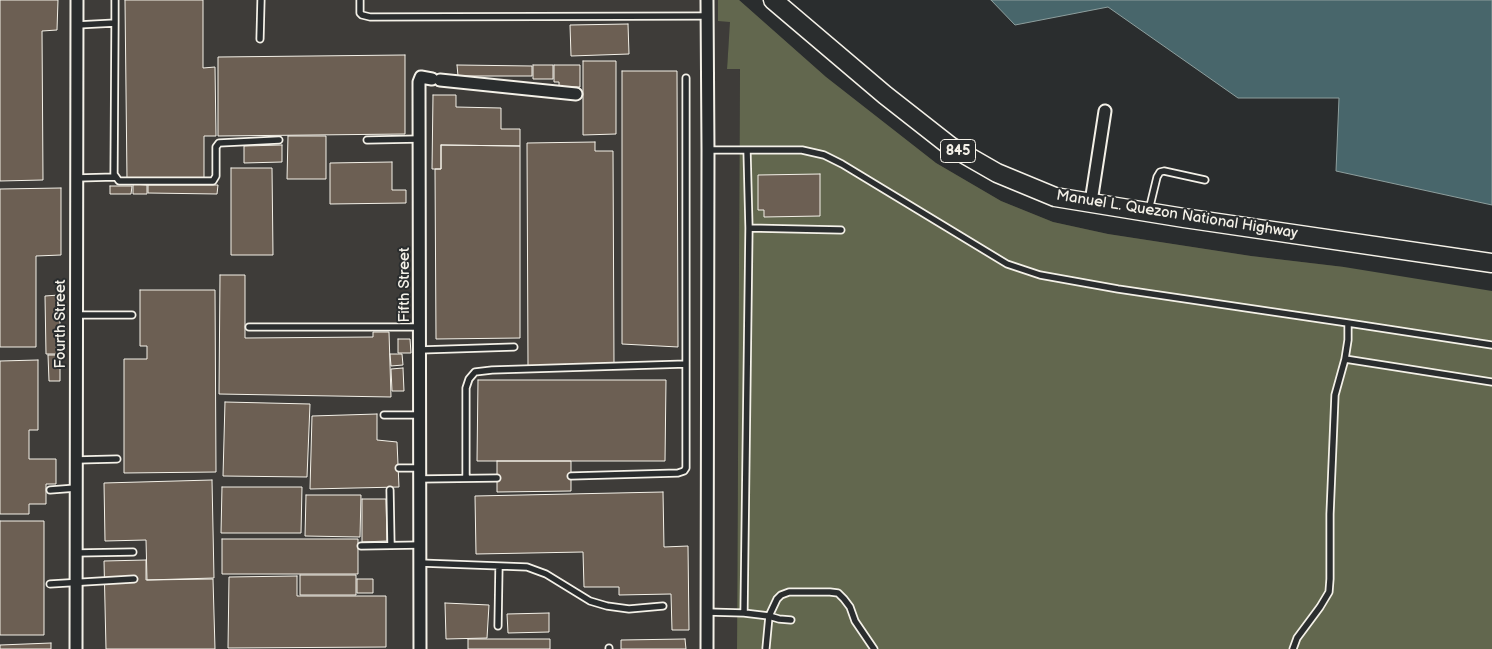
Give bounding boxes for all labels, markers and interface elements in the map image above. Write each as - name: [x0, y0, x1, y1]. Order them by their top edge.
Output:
- road number: 845: [940, 140, 976, 162]
- street label: Manuel L. Quezon National Highway: [1055, 187, 1299, 243]
- street label: Fifth Street: [396, 247, 414, 323]
- street label: Fourth Street: [52, 280, 70, 368]

